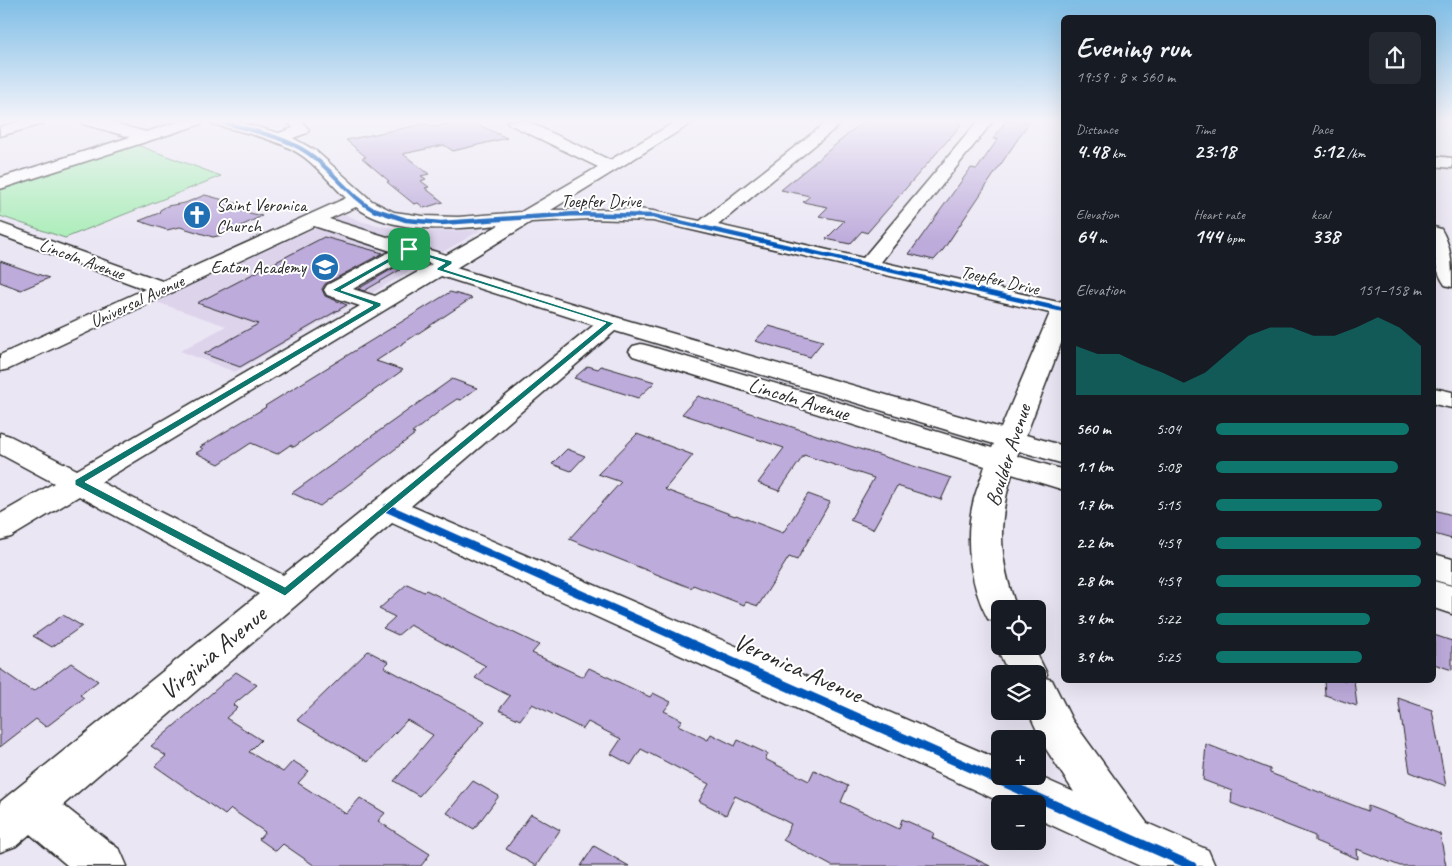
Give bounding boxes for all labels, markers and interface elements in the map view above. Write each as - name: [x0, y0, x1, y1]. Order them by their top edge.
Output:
- text: Evening run: [1076, 30, 1191, 65]
- button: share: [1369, 32, 1421, 84]
- text: 19:59 · 8 × 560 m: [1076, 67, 1175, 87]
- text: Distance: [1076, 121, 1118, 138]
- text: Time: [1194, 121, 1215, 138]
- text: Pace: [1311, 121, 1333, 138]
- text: 4.48: [1076, 138, 1109, 164]
- text: 23:18: [1194, 138, 1236, 164]
- text: 5:12: [1311, 138, 1344, 164]
- text: km: [1109, 145, 1126, 162]
- text: /km: [1344, 145, 1365, 162]
- street label: Toepfer Drive: [561, 190, 642, 212]
- place label: Saint Veronica Church: [216, 194, 308, 237]
- church icon: Saint Veronica Church: [182, 200, 212, 230]
- text: Elevation: [1076, 206, 1119, 223]
- text: Heart rate: [1194, 206, 1245, 223]
- text: kcal: [1311, 206, 1330, 223]
- text: 64: [1076, 223, 1095, 249]
- text: 144: [1194, 223, 1222, 249]
- text: 338: [1311, 223, 1340, 249]
- pin: [388, 228, 430, 270]
- text: m: [1095, 230, 1107, 247]
- text: bpm: [1222, 230, 1245, 247]
- street label: Lincoln Avenue: [36, 233, 129, 285]
- icon: arrive: [395, 235, 423, 263]
- school or university icon: Eaton Academy: [310, 252, 340, 282]
- place label: Eaton Academy: [211, 256, 308, 278]
- street label: Toepfer Drive: [959, 260, 1043, 300]
- street label: Universal Avenue: [87, 269, 188, 332]
- text: Elevation: [1076, 280, 1125, 300]
- text: 151–158 m: [1358, 280, 1421, 300]
- street label: Lincoln Avenue: [746, 371, 854, 427]
- street label: Boulder Avenue: [979, 400, 1037, 509]
- text: 560 m: [1076, 419, 1111, 439]
- text: 5:04: [1156, 419, 1181, 439]
- text: 1.1 km: [1076, 457, 1113, 477]
- text: 5:08: [1156, 457, 1181, 477]
- text: 1.7 km: [1076, 495, 1113, 515]
- text: 5:15: [1156, 495, 1181, 515]
- text: 2.2 km: [1076, 533, 1113, 553]
- text: 4:59: [1156, 533, 1181, 553]
- text: 2.8 km: [1076, 571, 1113, 591]
- text: 4:59: [1156, 571, 1181, 591]
- street label: Virginia Avenue: [153, 598, 274, 707]
- map controls: [991, 600, 1046, 850]
- button: locate: [991, 600, 1046, 655]
- text: 3.4 km: [1076, 609, 1113, 629]
- text: 5:22: [1156, 609, 1181, 629]
- street label: Veronica Avenue: [729, 625, 869, 711]
- text: 3.9 km: [1076, 647, 1113, 667]
- text: 5:25: [1156, 647, 1181, 667]
- button: layers: [991, 665, 1046, 720]
- button: +: [991, 730, 1046, 785]
- button: −: [991, 795, 1046, 850]

